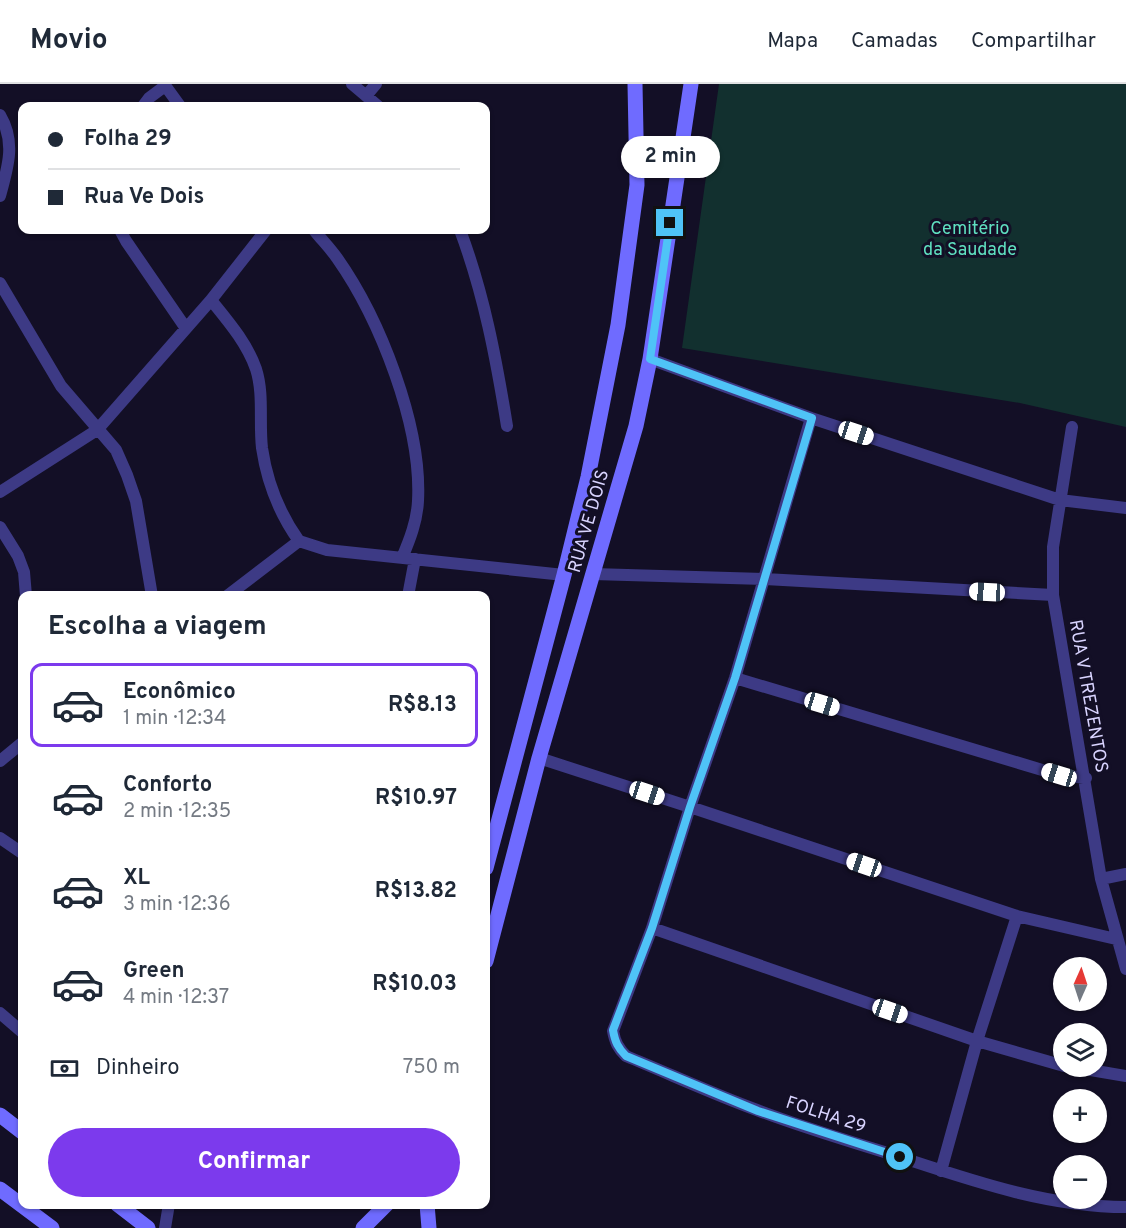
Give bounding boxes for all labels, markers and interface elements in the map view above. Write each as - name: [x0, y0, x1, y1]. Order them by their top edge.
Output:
- text: Movio: [30, 23, 108, 59]
- text: Mapa: [767, 28, 818, 55]
- text: Camadas: [851, 28, 938, 55]
- text: Compartilhar: [971, 28, 1096, 55]
- text: Folha 29: [84, 126, 172, 153]
- callout: 2 min: [620, 136, 720, 178]
- text: 2 min: [644, 144, 697, 170]
- text: Rua Ve Dois: [84, 184, 204, 211]
- route end: [656, 209, 683, 236]
- park label: Cemitério da Saudade: [923, 218, 1017, 262]
- car: [836, 419, 876, 447]
- street label: RUA VE DOIS: [564, 467, 615, 576]
- car: [969, 582, 1005, 602]
- text: Escolha a viagem: [48, 610, 267, 644]
- street label: RUA V TREZENTOS: [1063, 618, 1112, 775]
- icon: car: [51, 678, 105, 732]
- text: Econômico: [123, 679, 236, 706]
- car: [802, 690, 842, 718]
- text: R$8.13: [388, 692, 457, 719]
- text: 1 min · 12:34: [123, 706, 227, 732]
- car: [1039, 761, 1079, 789]
- icon: car: [51, 771, 105, 825]
- text: Conforto: [123, 772, 212, 799]
- car: [627, 779, 667, 807]
- text: R$10.97: [375, 785, 457, 812]
- text: 2 min · 12:35: [123, 799, 231, 825]
- car: [844, 851, 884, 879]
- icon: car: [51, 864, 105, 918]
- text: XL: [123, 865, 150, 892]
- text: R$13.82: [375, 878, 457, 905]
- text: 3 min · 12:36: [123, 892, 231, 918]
- icon: car: [51, 957, 105, 1011]
- north arrow: [1053, 957, 1107, 1011]
- map controls: [1053, 957, 1107, 1209]
- text: Green: [123, 958, 185, 985]
- text: R$10.03: [372, 971, 457, 998]
- text: 4 min · 12:37: [123, 985, 229, 1011]
- car: [870, 997, 910, 1025]
- button: layers: [1053, 1023, 1107, 1077]
- icon: cash: [48, 1052, 81, 1085]
- text: Dinheiro: [96, 1055, 179, 1082]
- text: 750 m: [403, 1055, 460, 1081]
- button: +: [1053, 1089, 1107, 1143]
- street label: FOLHA 29: [783, 1092, 869, 1139]
- button: Confirmar: [48, 1128, 460, 1197]
- route start: [886, 1143, 913, 1170]
- button: −: [1053, 1155, 1107, 1209]

